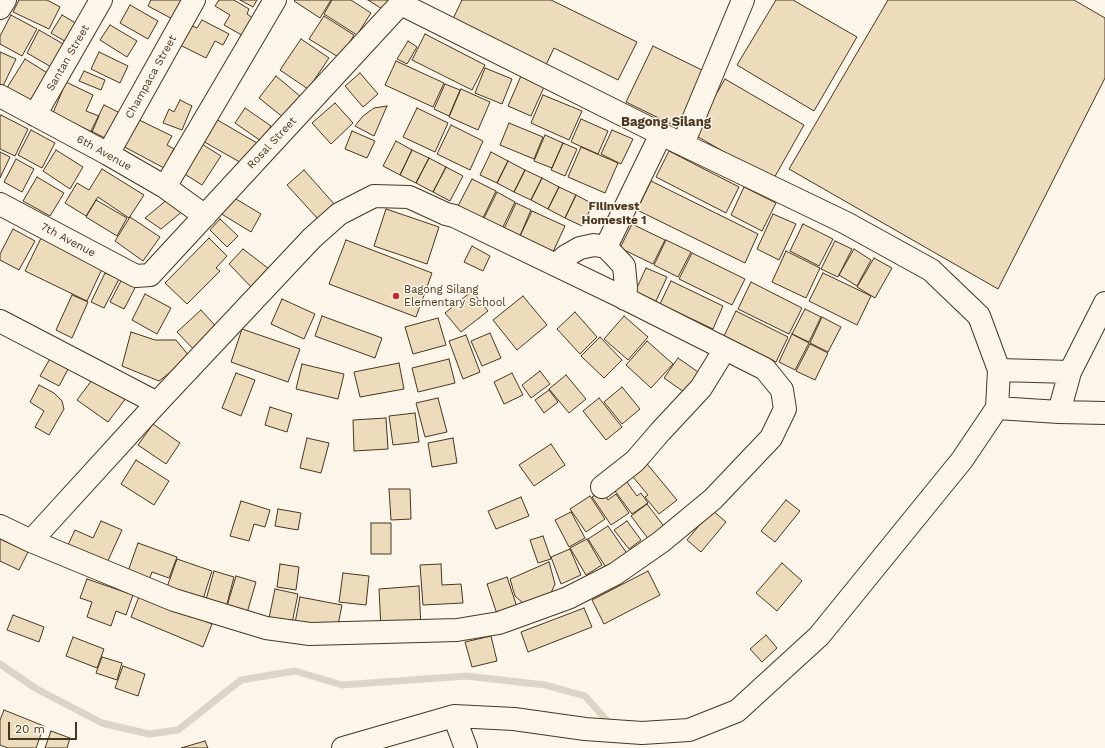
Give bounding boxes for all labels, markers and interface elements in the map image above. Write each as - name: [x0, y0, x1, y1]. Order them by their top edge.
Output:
- street label: Santan Street: [44, 22, 92, 94]
- street label: Champaca Street: [123, 33, 179, 121]
- street label: Rosal Street: [245, 114, 299, 172]
- district label: Bagong Silang: [621, 114, 711, 130]
- street label: 6th Avenue: [74, 132, 134, 174]
- district label: Filinvest Homesite 1: [582, 199, 646, 227]
- street label: 7th Avenue: [38, 220, 98, 260]
- place label: Bagong Silang Elementary School: [404, 283, 506, 309]
- marker: Bagong Silang Elementary School: [391, 291, 401, 301]
- scale bar: [10, 714, 79, 740]
- text: 20 m: [15, 722, 45, 736]

